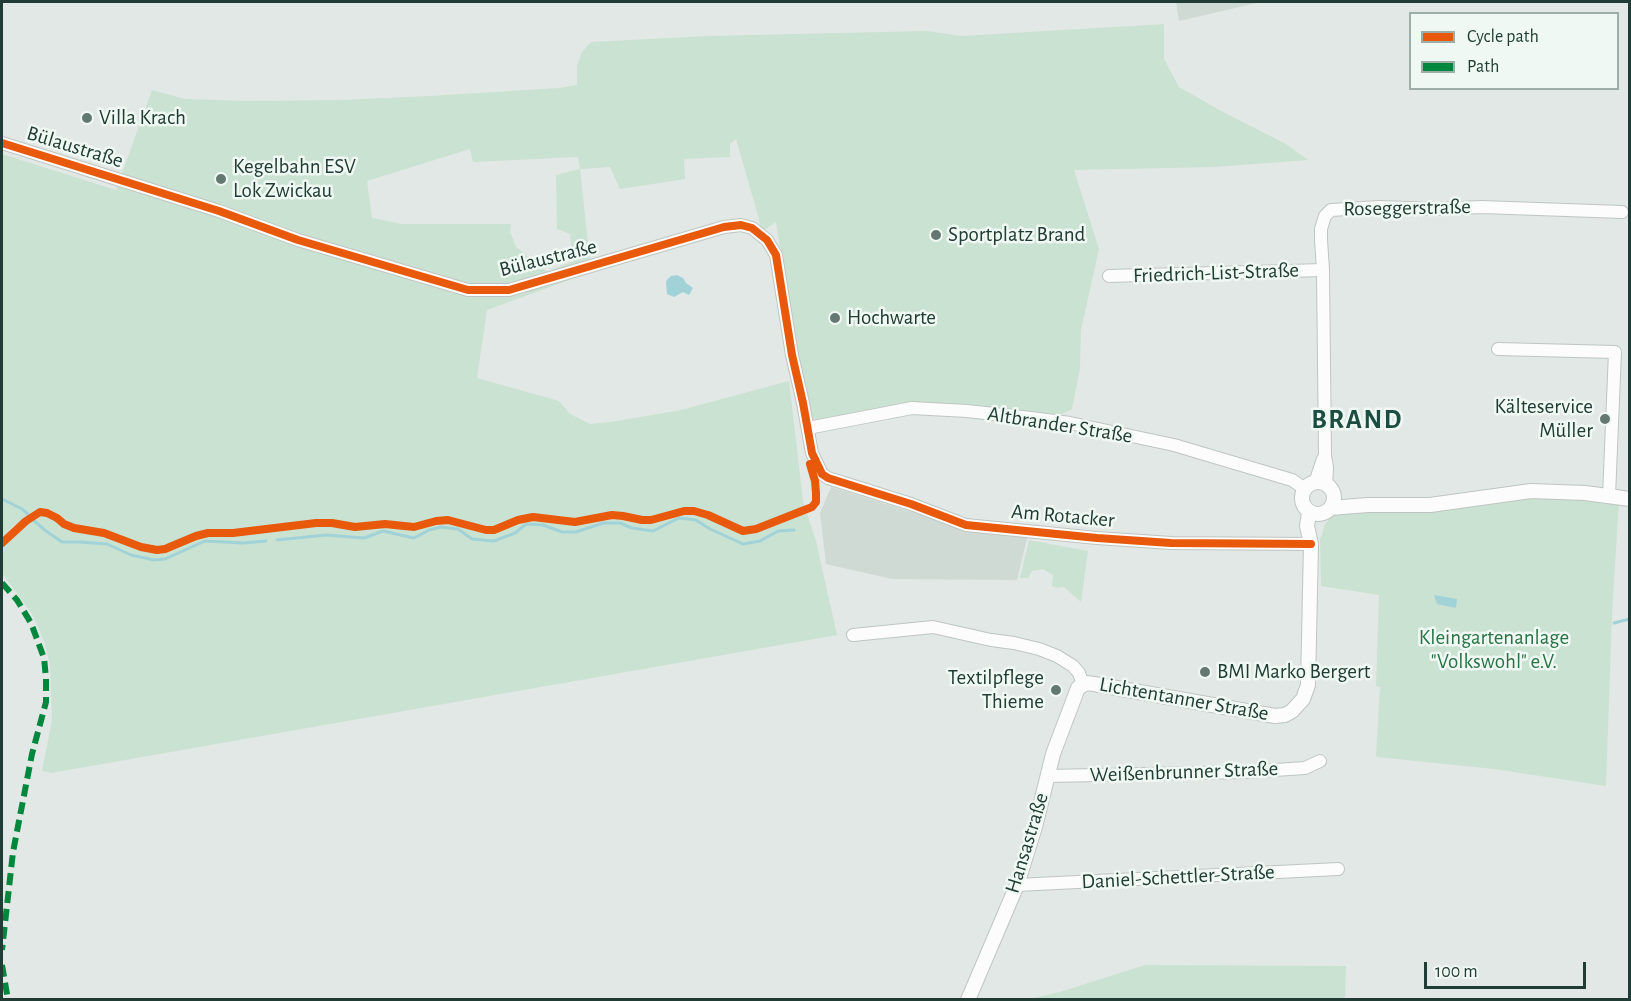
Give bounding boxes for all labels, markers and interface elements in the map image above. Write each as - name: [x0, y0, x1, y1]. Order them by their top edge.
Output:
- legend: [1409, 12, 1619, 90]
- text: Cycle path: [1467, 28, 1539, 46]
- text: Path: [1467, 58, 1499, 76]
- place label: Villa Krach: [99, 105, 186, 131]
- marker: Villa Krach: [80, 111, 94, 125]
- street label: Bülaustraße: [24, 120, 126, 174]
- place label: Kegelbahn ESV Lok Zwickau: [233, 154, 356, 204]
- marker: Kegelbahn ESV Lok Zwickau: [214, 172, 228, 186]
- street label: Roseggerstraße: [1343, 194, 1471, 222]
- place label: Sportplatz Brand: [948, 222, 1085, 248]
- marker: Sportplatz Brand: [929, 228, 943, 242]
- street label: Bülaustraße: [497, 234, 599, 282]
- street label: Friedrich-List-Straße: [1133, 258, 1299, 288]
- place label: Hochwarte: [847, 305, 936, 331]
- marker: Hochwarte: [828, 311, 842, 325]
- place label: Kälteservice Müller: [1495, 394, 1593, 444]
- street label: Altbrander Straße: [986, 401, 1134, 449]
- district label: BRAND: [1311, 404, 1403, 436]
- marker: Kälteservice Müller: [1598, 412, 1612, 426]
- street label: Am Rotacker: [1010, 499, 1116, 533]
- park label: Kleingartenanlage "Volkswohl" e.V.: [1419, 625, 1569, 675]
- place label: BMI Marko Bergert: [1217, 659, 1371, 685]
- place label: Textilpflege Thieme: [948, 665, 1044, 715]
- marker: BMI Marko Bergert: [1198, 665, 1212, 679]
- street label: Lichtentanner Straße: [1097, 672, 1271, 726]
- marker: Textilpflege Thieme: [1049, 683, 1063, 697]
- street label: Weißenbrunner Straße: [1089, 756, 1279, 788]
- street label: Hansastraße: [1000, 790, 1054, 896]
- street label: Daniel-Schettler-Straße: [1081, 859, 1275, 895]
- scale bar: [1427, 950, 1589, 988]
- text: 100 m: [1435, 963, 1478, 981]

